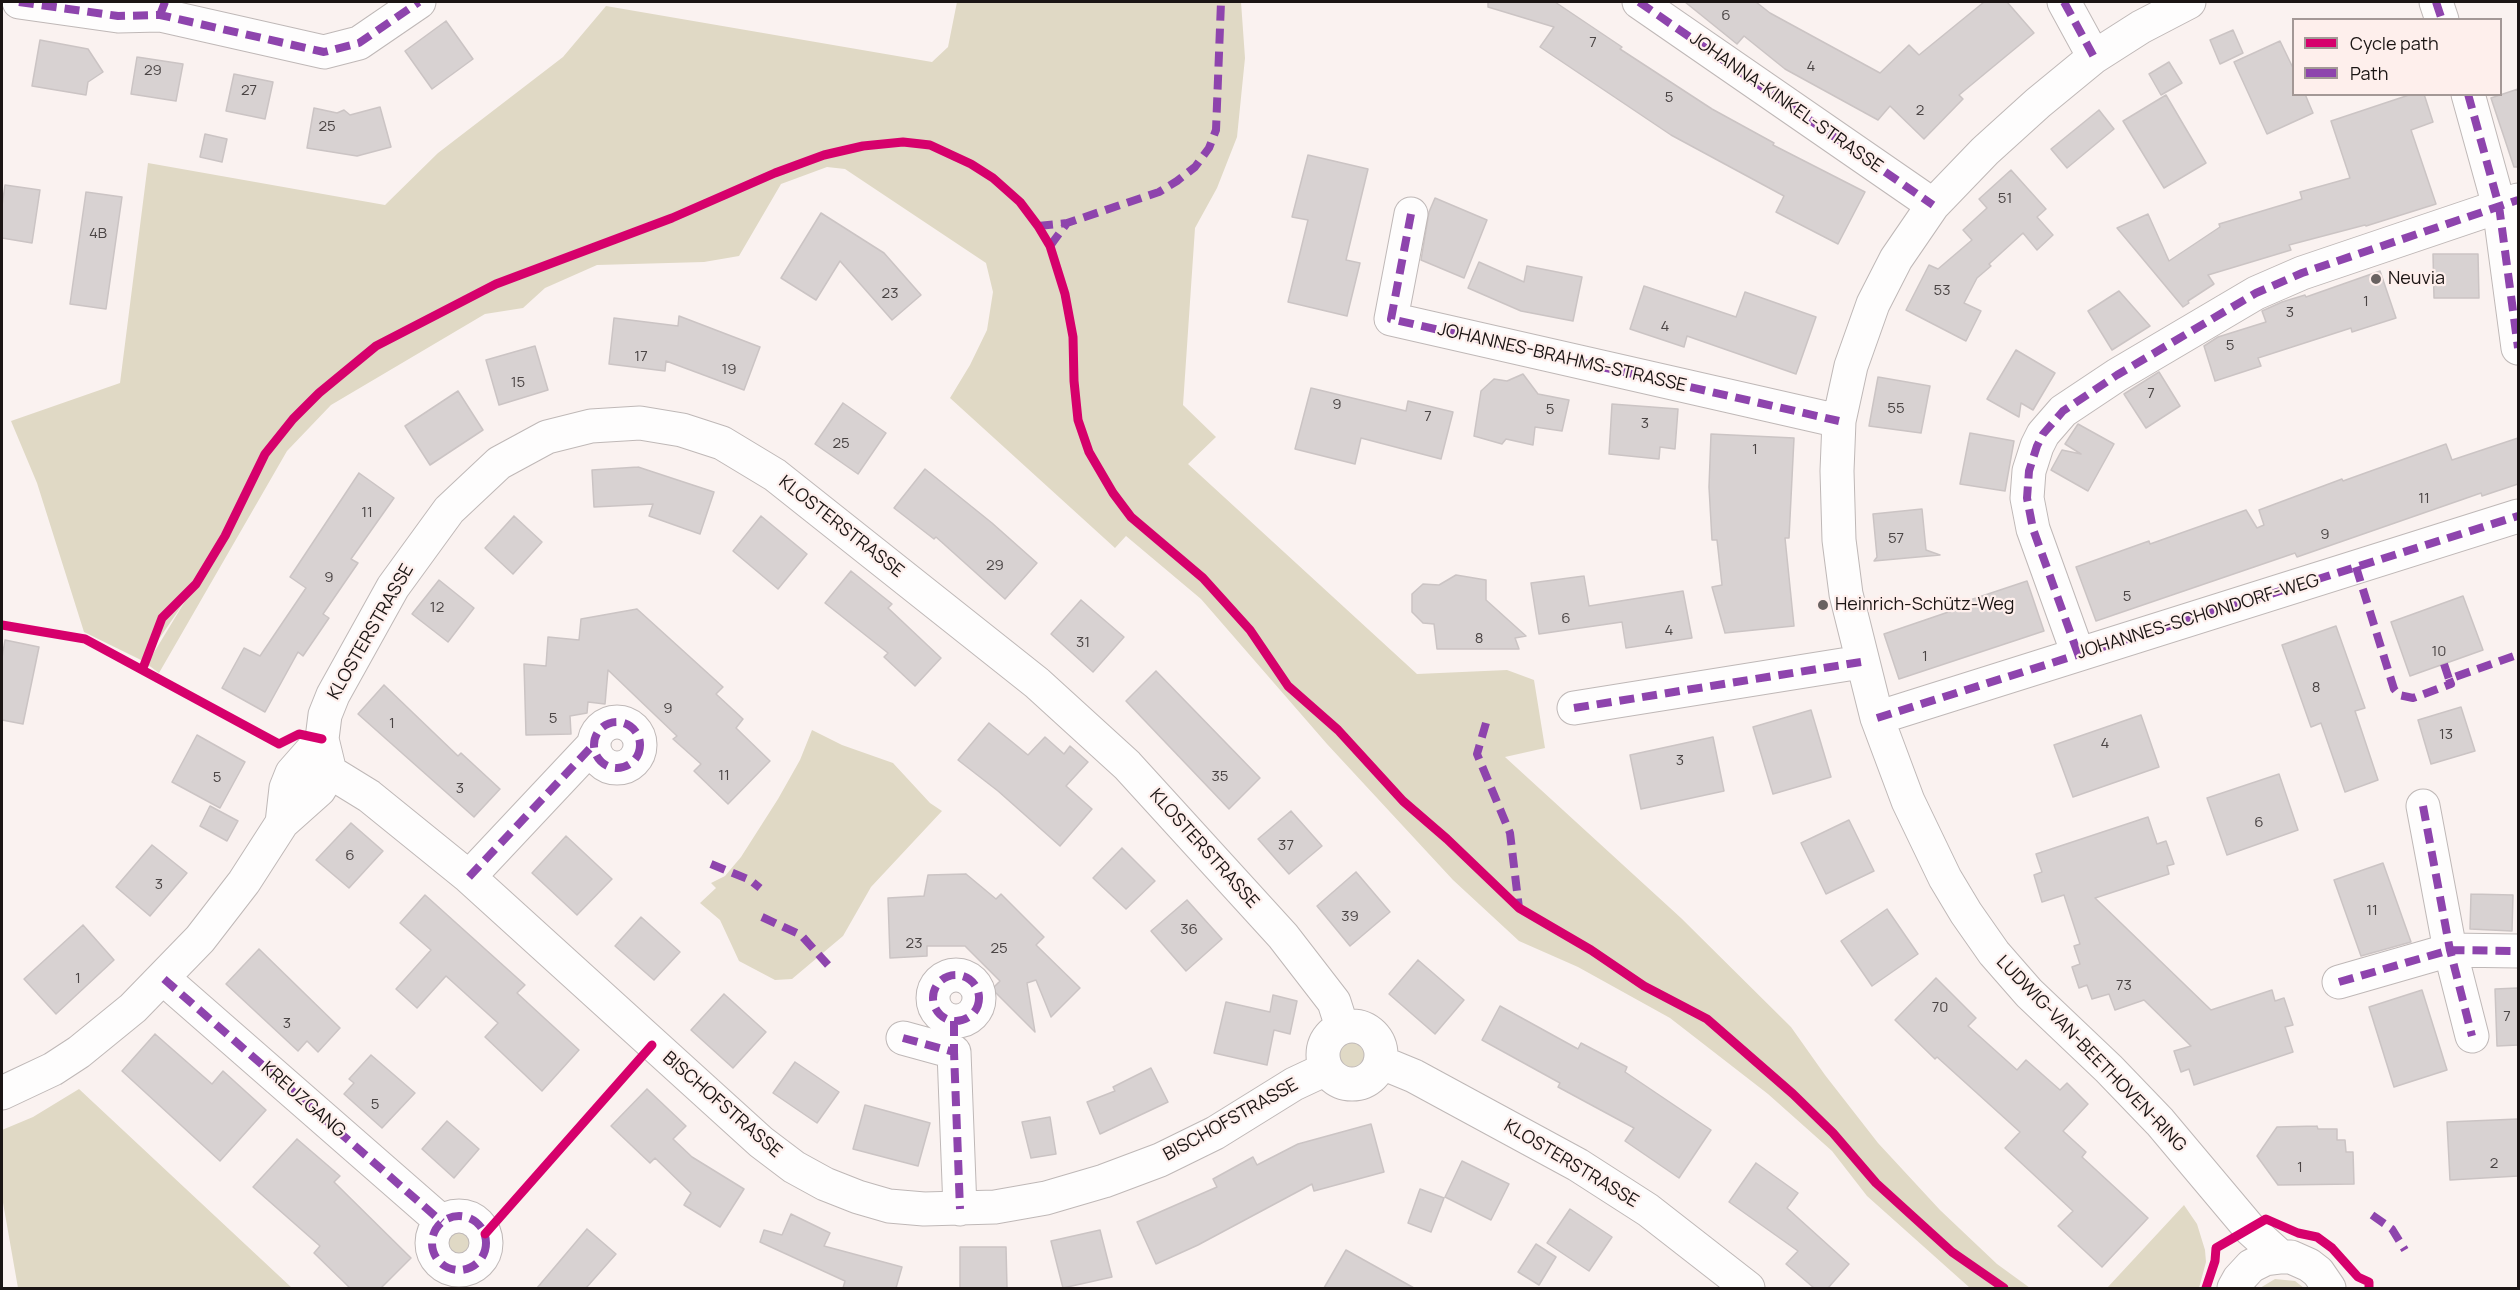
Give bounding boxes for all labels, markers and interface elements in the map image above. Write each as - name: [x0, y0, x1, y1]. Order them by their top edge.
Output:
- house number: 6: [1721, 7, 1731, 25]
- legend: [2292, 18, 2502, 96]
- street label: JOHANNA-KINKEL-STRASSE: [1685, 28, 1887, 178]
- text: Cycle path: [2350, 31, 2439, 55]
- house number: 7: [1589, 34, 1597, 52]
- house number: 4: [1807, 58, 1815, 76]
- text: Path: [2350, 61, 2388, 85]
- house number: 29: [144, 62, 162, 80]
- house number: 27: [241, 82, 257, 100]
- house number: 5: [1665, 89, 1673, 107]
- house number: 2: [1916, 102, 1924, 120]
- house number: 25: [318, 118, 336, 136]
- house number: 51: [1998, 190, 2012, 208]
- house number: 4B: [89, 225, 107, 243]
- place label: Neuvia: [2388, 268, 2445, 290]
- marker: Neuvia: [2369, 272, 2383, 286]
- house number: 53: [1934, 282, 1950, 300]
- house number: 23: [882, 285, 898, 303]
- house number: 1: [2363, 293, 2369, 311]
- house number: 3: [2286, 304, 2294, 322]
- house number: 4: [1661, 318, 1669, 336]
- street label: JOHANNES-BRAHMS-STRASSE: [1435, 319, 1689, 397]
- house number: 5: [2226, 337, 2234, 355]
- house number: 17: [634, 348, 648, 366]
- house number: 19: [721, 361, 737, 379]
- house number: 15: [511, 374, 525, 392]
- house number: 7: [2147, 385, 2155, 403]
- house number: 9: [1332, 396, 1342, 414]
- house number: 55: [1887, 400, 1905, 418]
- house number: 5: [1546, 401, 1554, 419]
- house number: 7: [1424, 408, 1432, 426]
- house number: 3: [1641, 415, 1649, 433]
- house number: 25: [832, 435, 850, 453]
- house number: 1: [1752, 441, 1758, 459]
- street label: KLOSTERSTRASSE: [774, 471, 908, 583]
- house number: 11: [2418, 490, 2430, 508]
- house number: 11: [361, 504, 373, 522]
- house number: 9: [2320, 526, 2330, 544]
- house number: 57: [1888, 530, 1904, 548]
- house number: 29: [986, 557, 1004, 575]
- street label: KLOSTERSTRASSE: [323, 560, 419, 704]
- house number: 9: [324, 569, 334, 587]
- street label: JOHANNES-SCHONDORF-WEG: [2074, 570, 2322, 664]
- house number: 5: [2123, 588, 2131, 606]
- place label: Heinrich-Schütz-Weg: [1835, 594, 2015, 616]
- marker: Heinrich-Schütz-Weg: [1816, 598, 1830, 612]
- house number: 12: [430, 599, 444, 617]
- house number: 6: [1561, 610, 1571, 628]
- house number: 4: [1665, 622, 1673, 640]
- house number: 8: [1475, 630, 1483, 648]
- house number: 31: [1076, 634, 1090, 652]
- house number: 10: [2432, 643, 2446, 661]
- house number: 1: [1922, 648, 1928, 666]
- house number: 8: [2312, 679, 2320, 697]
- house number: 9: [663, 700, 673, 718]
- house number: 5: [549, 710, 557, 728]
- house number: 1: [389, 715, 395, 733]
- house number: 13: [2439, 726, 2453, 744]
- house number: 4: [2101, 735, 2109, 753]
- house number: 3: [1676, 752, 1684, 770]
- house number: 11: [718, 767, 730, 785]
- house number: 35: [1212, 768, 1228, 786]
- house number: 5: [213, 769, 221, 787]
- house number: 3: [456, 780, 464, 798]
- street label: KLOSTERSTRASSE: [1145, 785, 1263, 913]
- house number: 6: [2254, 814, 2264, 832]
- house number: 37: [1278, 837, 1294, 855]
- house number: 6: [345, 847, 355, 865]
- house number: 3: [155, 876, 163, 894]
- house number: 11: [2366, 902, 2378, 920]
- house number: 39: [1341, 908, 1359, 926]
- house number: 36: [1180, 921, 1198, 939]
- house number: 23: [906, 935, 922, 953]
- house number: 25: [990, 940, 1008, 958]
- street label: LUDWIG-VAN-BEETHOVEN-RING: [1991, 951, 2191, 1157]
- house number: 1: [75, 970, 81, 988]
- house number: 73: [2116, 977, 2132, 995]
- house number: 70: [1932, 999, 1948, 1017]
- house number: 7: [2503, 1008, 2511, 1026]
- house number: 3: [283, 1015, 291, 1033]
- street label: BISCHOFSTRASSE: [658, 1047, 786, 1163]
- street label: KREUZGANG: [256, 1057, 350, 1143]
- street label: BISCHOFSTRASSE: [1160, 1074, 1302, 1166]
- house number: 5: [371, 1096, 379, 1114]
- street label: KLOSTERSTRASSE: [1500, 1115, 1642, 1213]
- house number: 2: [2490, 1155, 2498, 1173]
- house number: 1: [2297, 1159, 2303, 1177]

